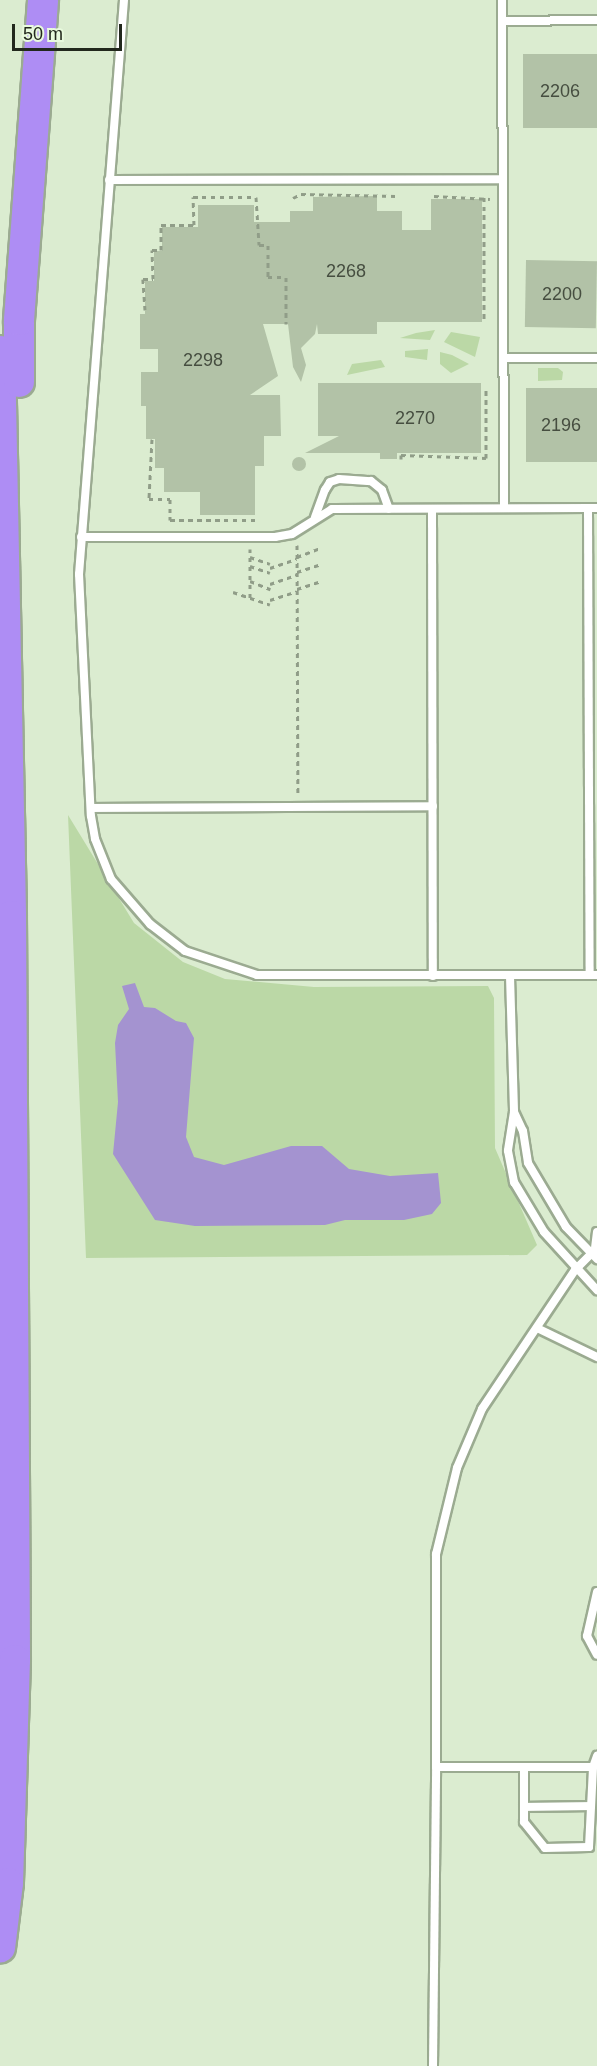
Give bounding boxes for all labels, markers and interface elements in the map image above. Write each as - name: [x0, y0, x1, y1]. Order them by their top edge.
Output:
- scale bar: [15, 12, 124, 50]
- text: 50 m: [23, 24, 63, 44]
- house number: 2206: [540, 80, 580, 102]
- house number: 2268: [326, 260, 366, 282]
- house number: 2200: [542, 283, 582, 305]
- house number: 2298: [183, 349, 223, 371]
- house number: 2270: [395, 407, 435, 429]
- house number: 2196: [541, 414, 581, 436]

